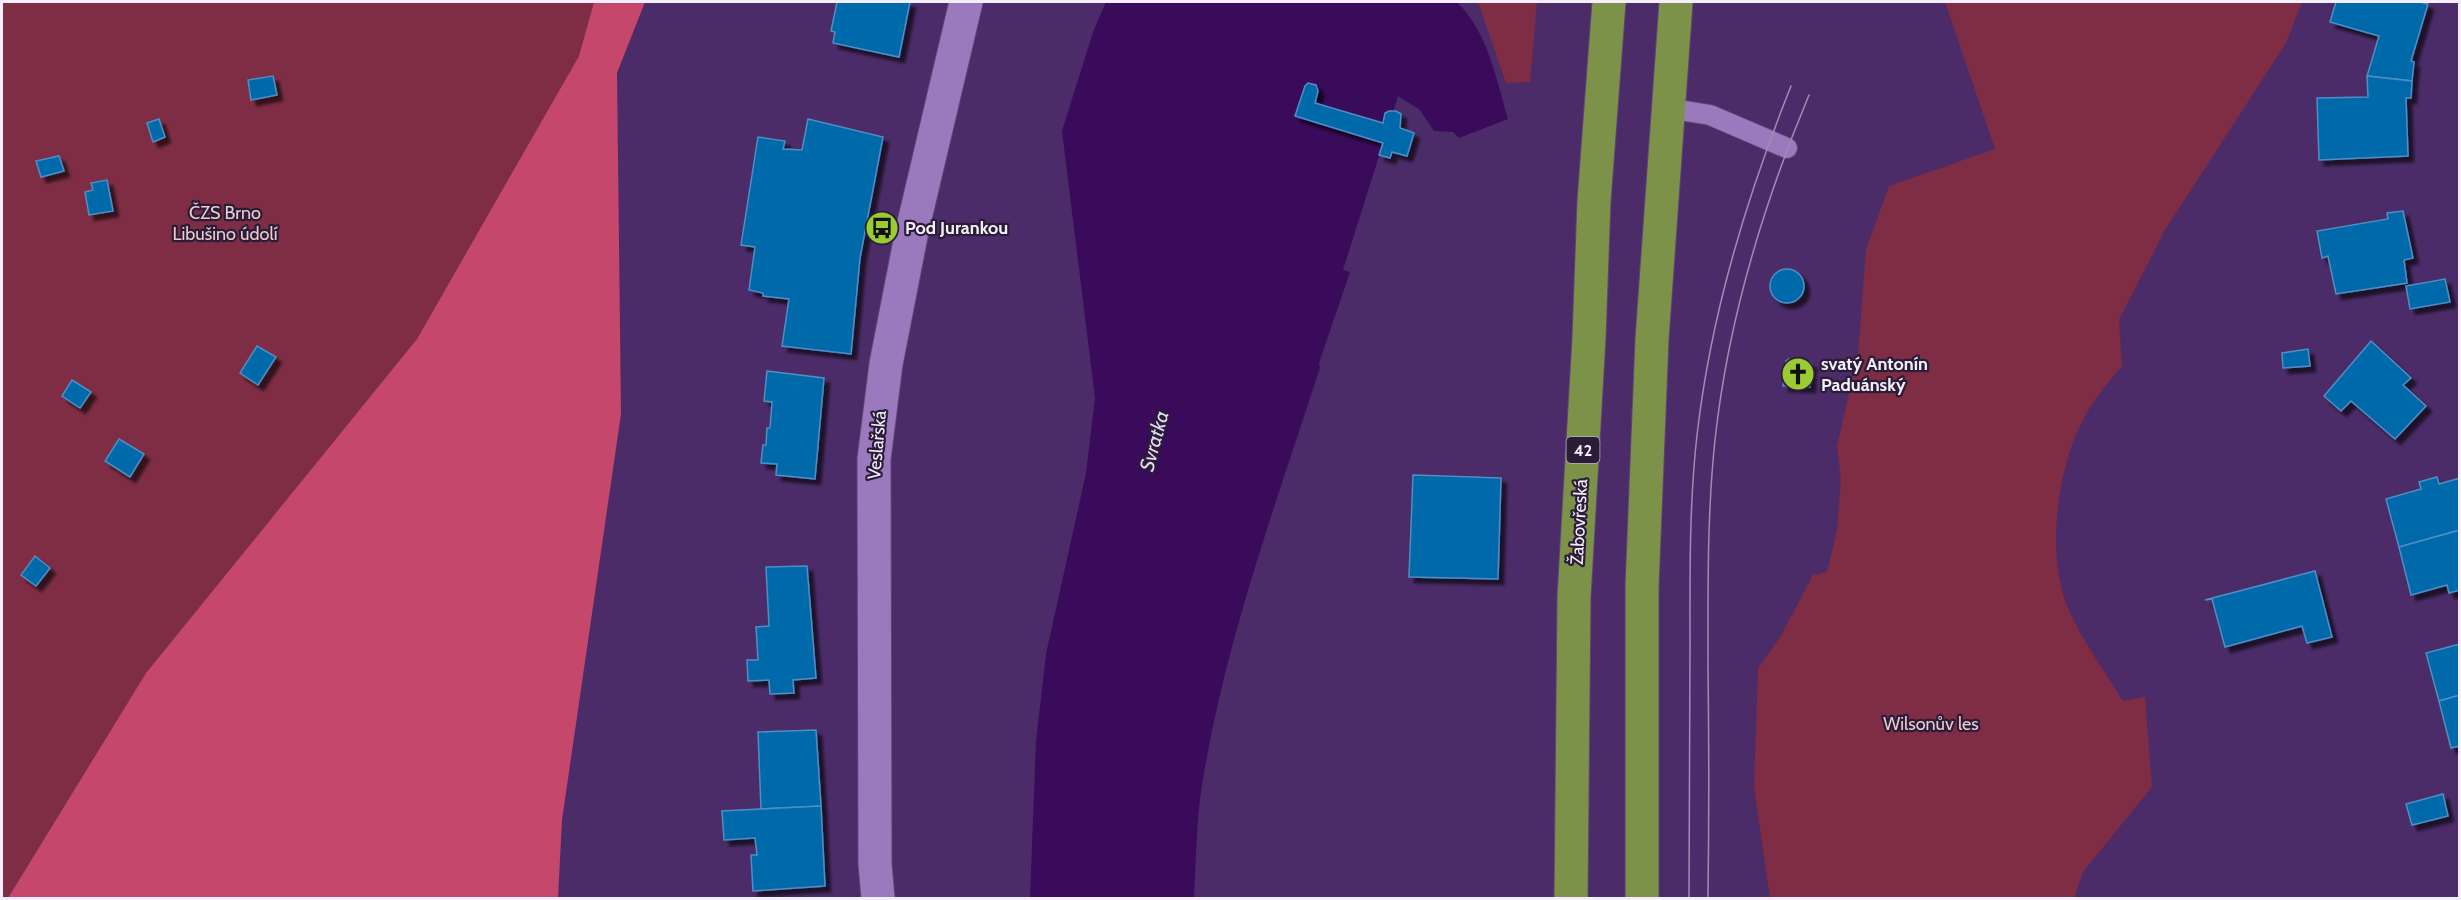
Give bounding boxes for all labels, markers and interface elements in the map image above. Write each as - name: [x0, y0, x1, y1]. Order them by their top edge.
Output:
- park label: ČZS Brno Libušino údolí: [173, 202, 278, 245]
- bus stop icon: Pod Jurankou: [864, 210, 900, 246]
- place label: Pod Jurankou: [905, 217, 1008, 239]
- place label: svatý Antonín Paduánský: [1821, 353, 1928, 396]
- church icon: svatý Antonín Paduánský: [1780, 356, 1816, 392]
- water label: Svratka: [1134, 408, 1174, 474]
- street label: Veslařská: [863, 409, 891, 480]
- road number: 42: [1566, 437, 1600, 463]
- street label: Žabovřeská: [1565, 478, 1592, 565]
- park label: Wilsonův les: [1883, 713, 1979, 735]

